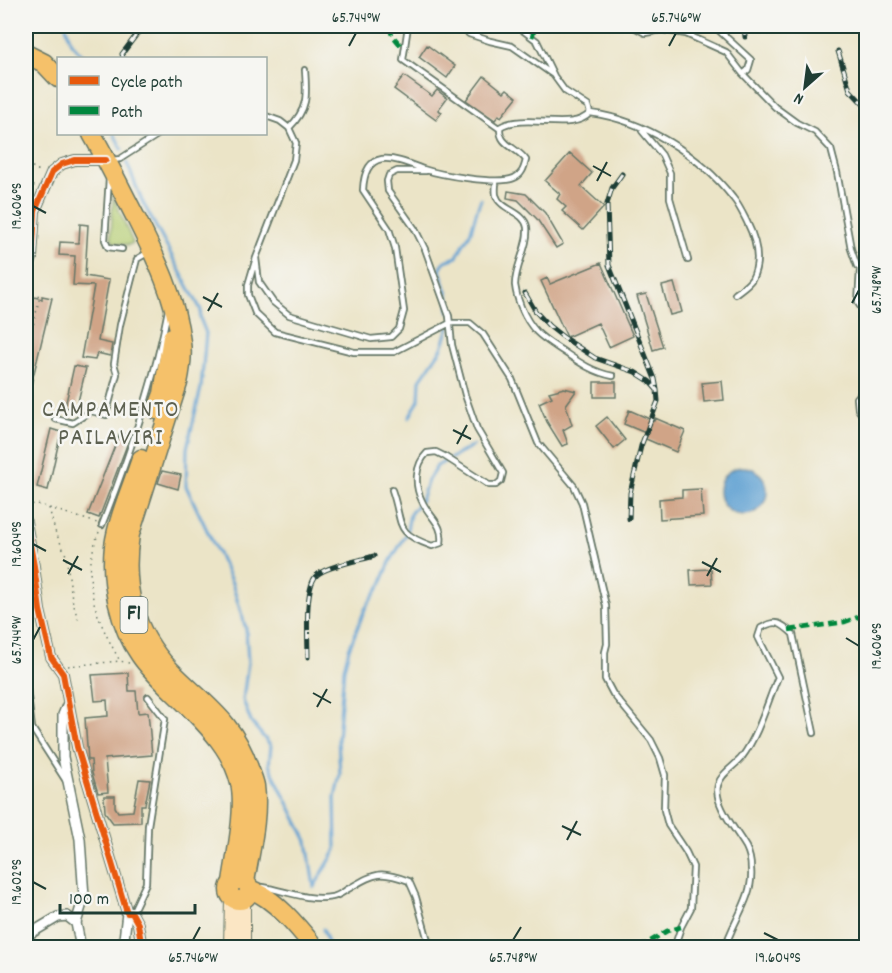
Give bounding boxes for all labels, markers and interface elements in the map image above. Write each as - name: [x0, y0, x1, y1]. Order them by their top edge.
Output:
- text: 65.744°W: [332, 8, 381, 30]
- text: 65.746°W: [651, 8, 701, 30]
- legend: [57, 57, 267, 135]
- north arrow: [775, 57, 835, 117]
- text: Cycle path: [111, 71, 182, 96]
- text: N: [790, 86, 808, 110]
- text: Path: [111, 101, 143, 126]
- text: 19.606°S: [7, 183, 29, 229]
- text: 65.748°W: [867, 266, 889, 314]
- district label: CAMPAMENTO PAILAVIRI: [42, 394, 180, 456]
- text: 19.604°S: [7, 521, 29, 567]
- road number: F1: [120, 597, 148, 633]
- text: 65.744°W: [7, 615, 29, 664]
- text: 19.606°S: [867, 623, 889, 669]
- text: 19.602°S: [7, 859, 29, 905]
- scale bar: [60, 877, 195, 915]
- text: 100 m: [69, 888, 109, 913]
- text: 65.746°W: [168, 948, 218, 970]
- text: 65.748°W: [489, 948, 537, 970]
- text: 19.604°S: [755, 948, 801, 970]

